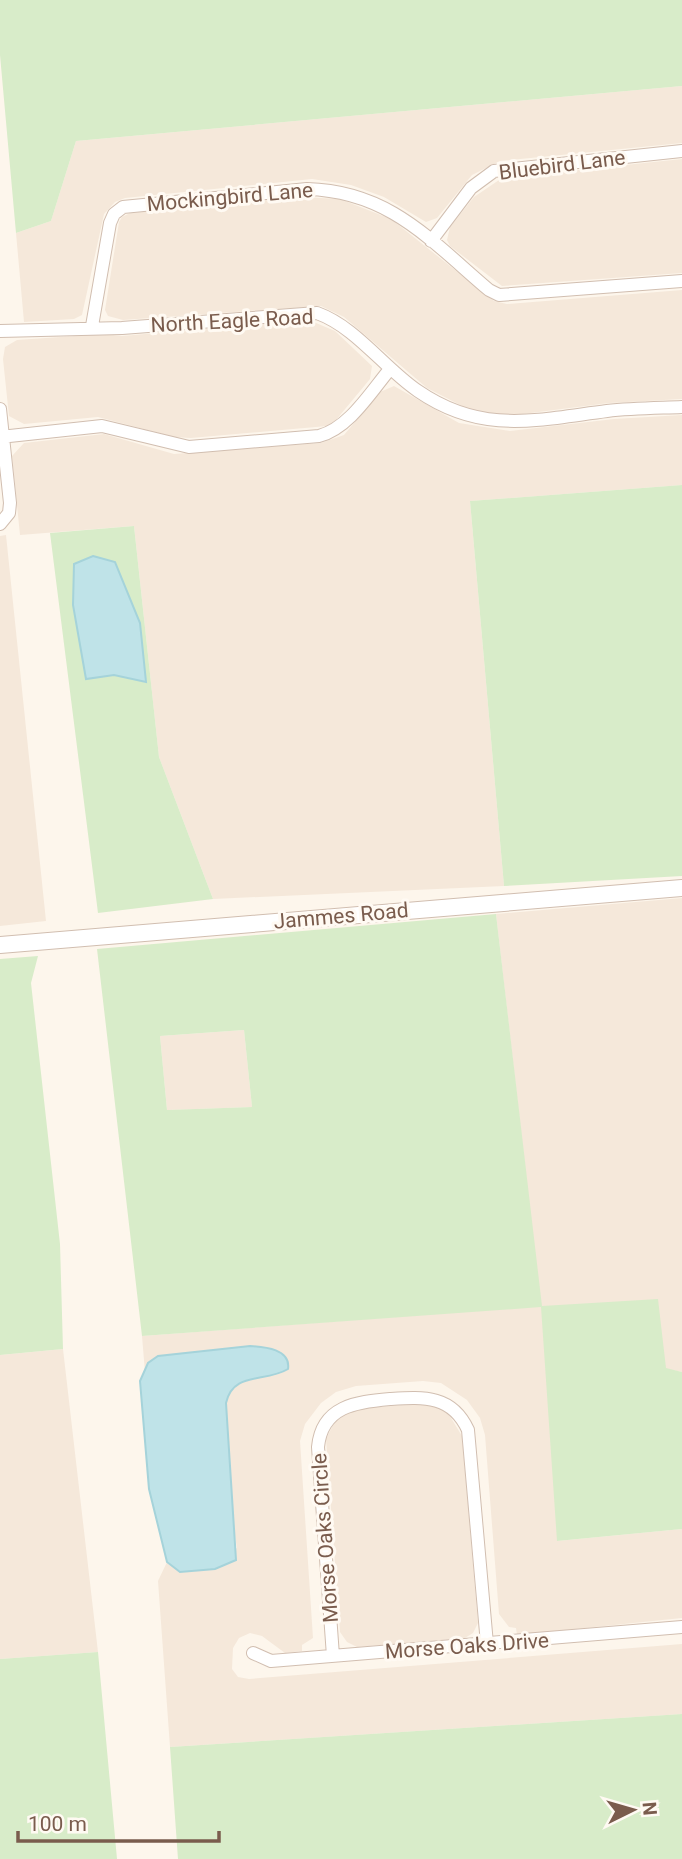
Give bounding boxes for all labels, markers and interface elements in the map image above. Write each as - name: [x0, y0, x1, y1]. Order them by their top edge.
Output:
- street label: Bluebird Lane: [497, 145, 627, 185]
- street label: Mockingbird Lane: [146, 178, 314, 216]
- street label: North Eagle Road: [150, 305, 314, 337]
- street label: Jammes Road: [273, 898, 409, 934]
- street label: Morse Oaks Circle: [307, 1452, 343, 1624]
- street label: Morse Oaks Drive: [384, 1628, 550, 1664]
- north arrow: [598, 1775, 668, 1845]
- scale bar: [18, 1800, 219, 1844]
- text: N: [637, 1801, 661, 1816]
- text: 100 m: [28, 1812, 87, 1836]

